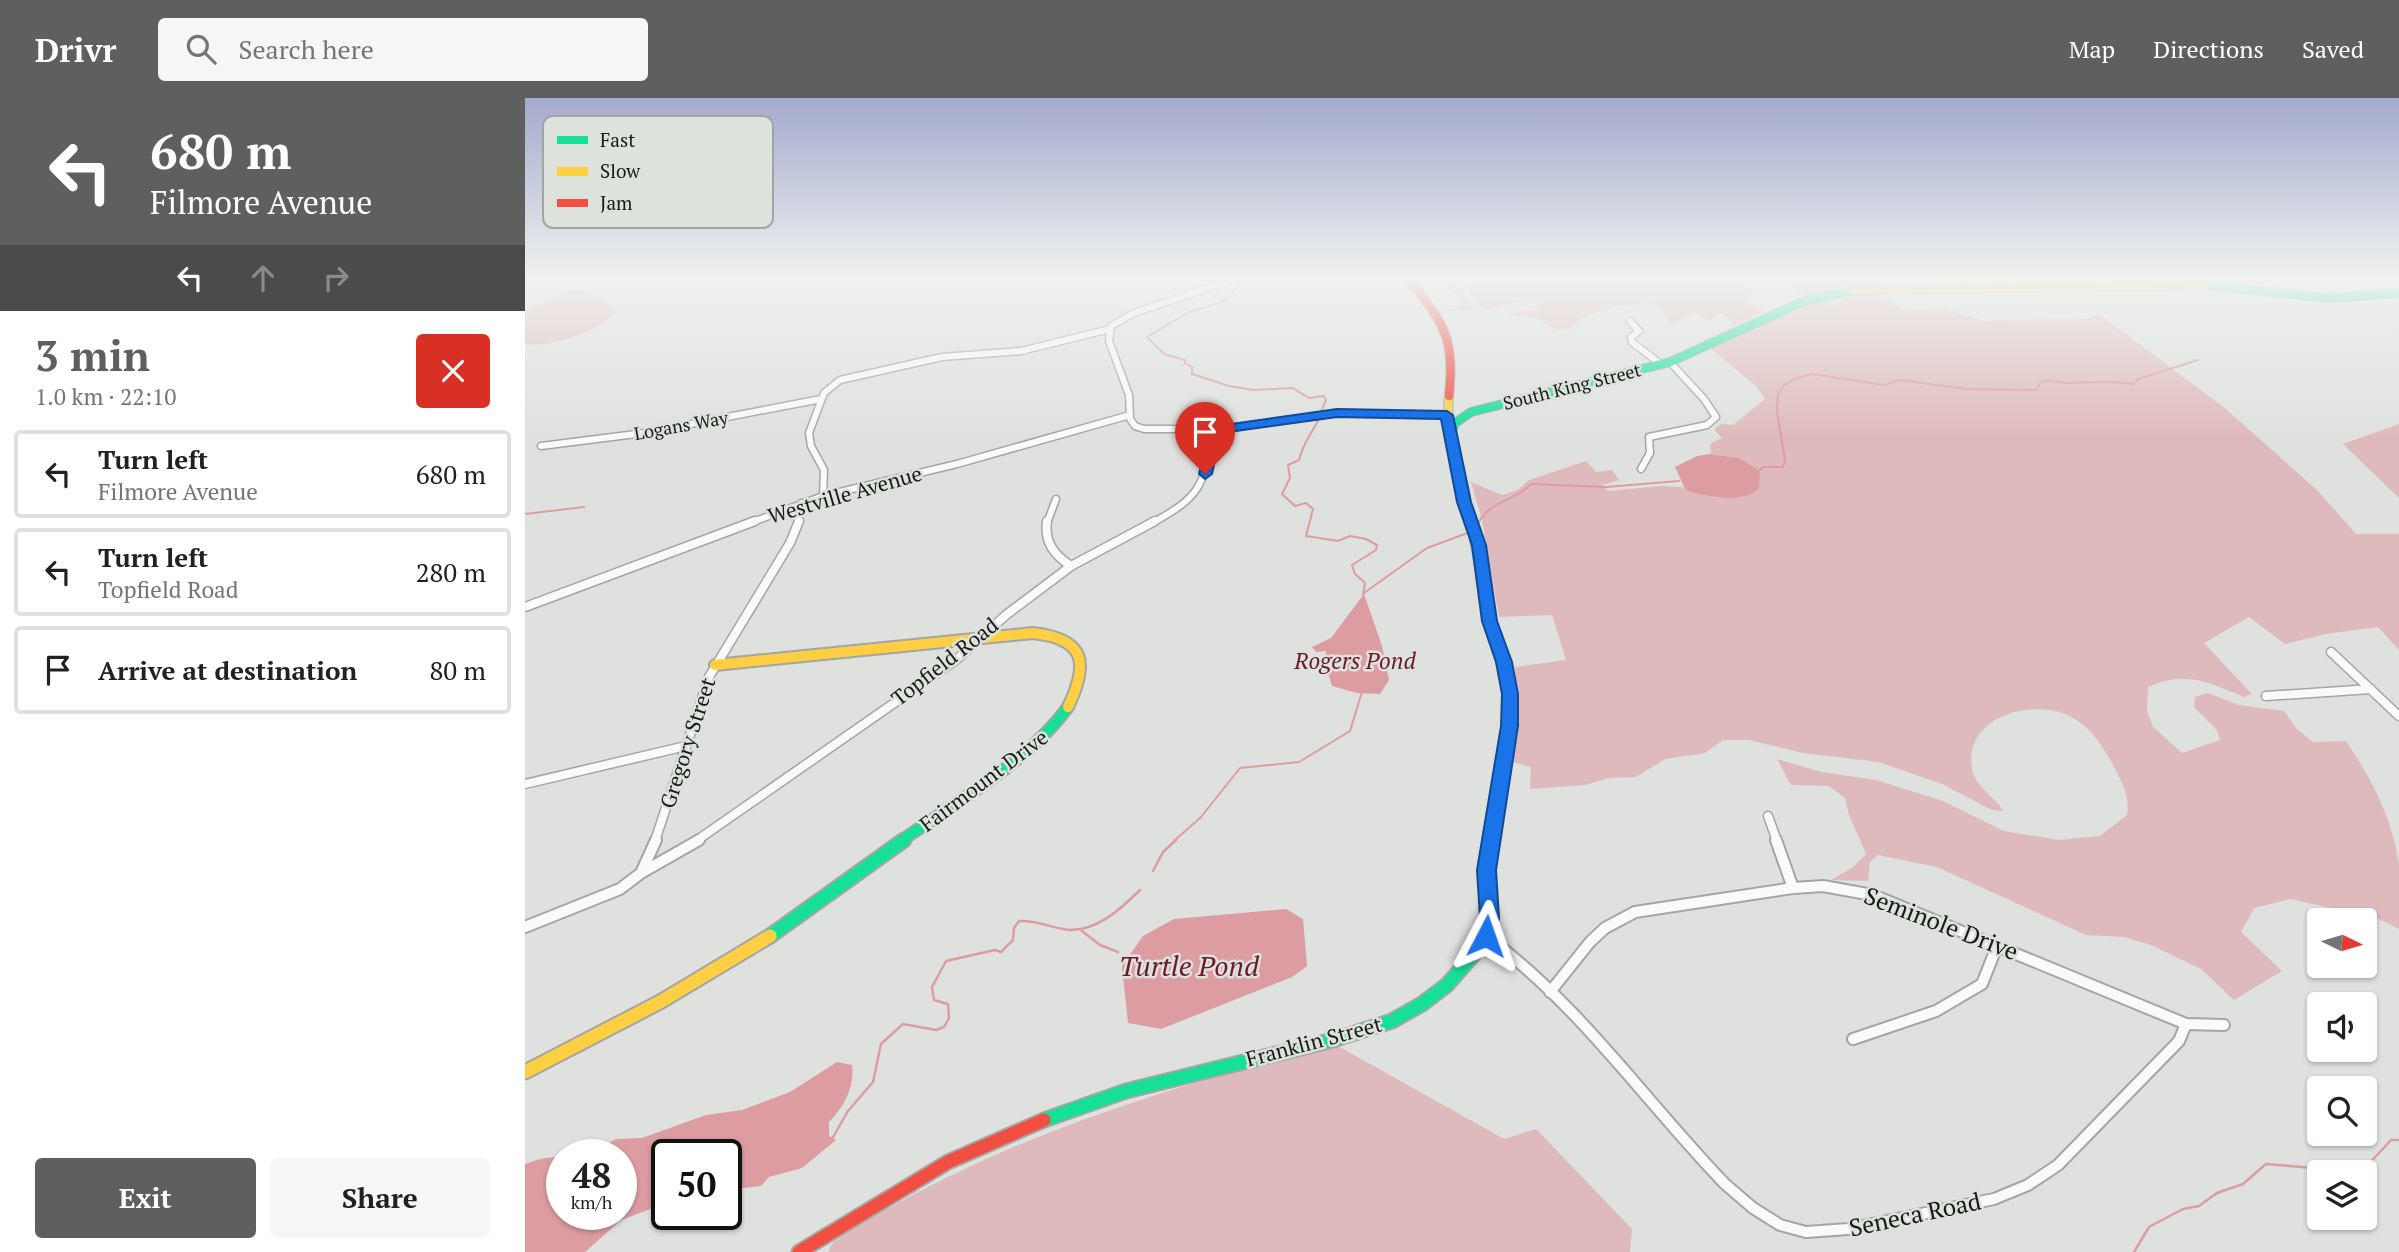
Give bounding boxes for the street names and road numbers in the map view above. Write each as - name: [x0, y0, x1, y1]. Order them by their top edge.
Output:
- street label: South King Street: [1500, 357, 1643, 415]
- street label: Logans Way: [632, 405, 731, 445]
- street label: Westville Avenue: [764, 459, 925, 529]
- street label: Topfield Road: [885, 610, 1004, 712]
- street label: Gregory Street: [653, 674, 721, 812]
- street label: Fairmount Drive: [914, 723, 1053, 838]
- street label: Seminole Drive: [1860, 879, 2023, 967]
- street label: Franklin Street: [1243, 1009, 1385, 1073]
- street label: Seneca Road: [1846, 1184, 1984, 1244]

